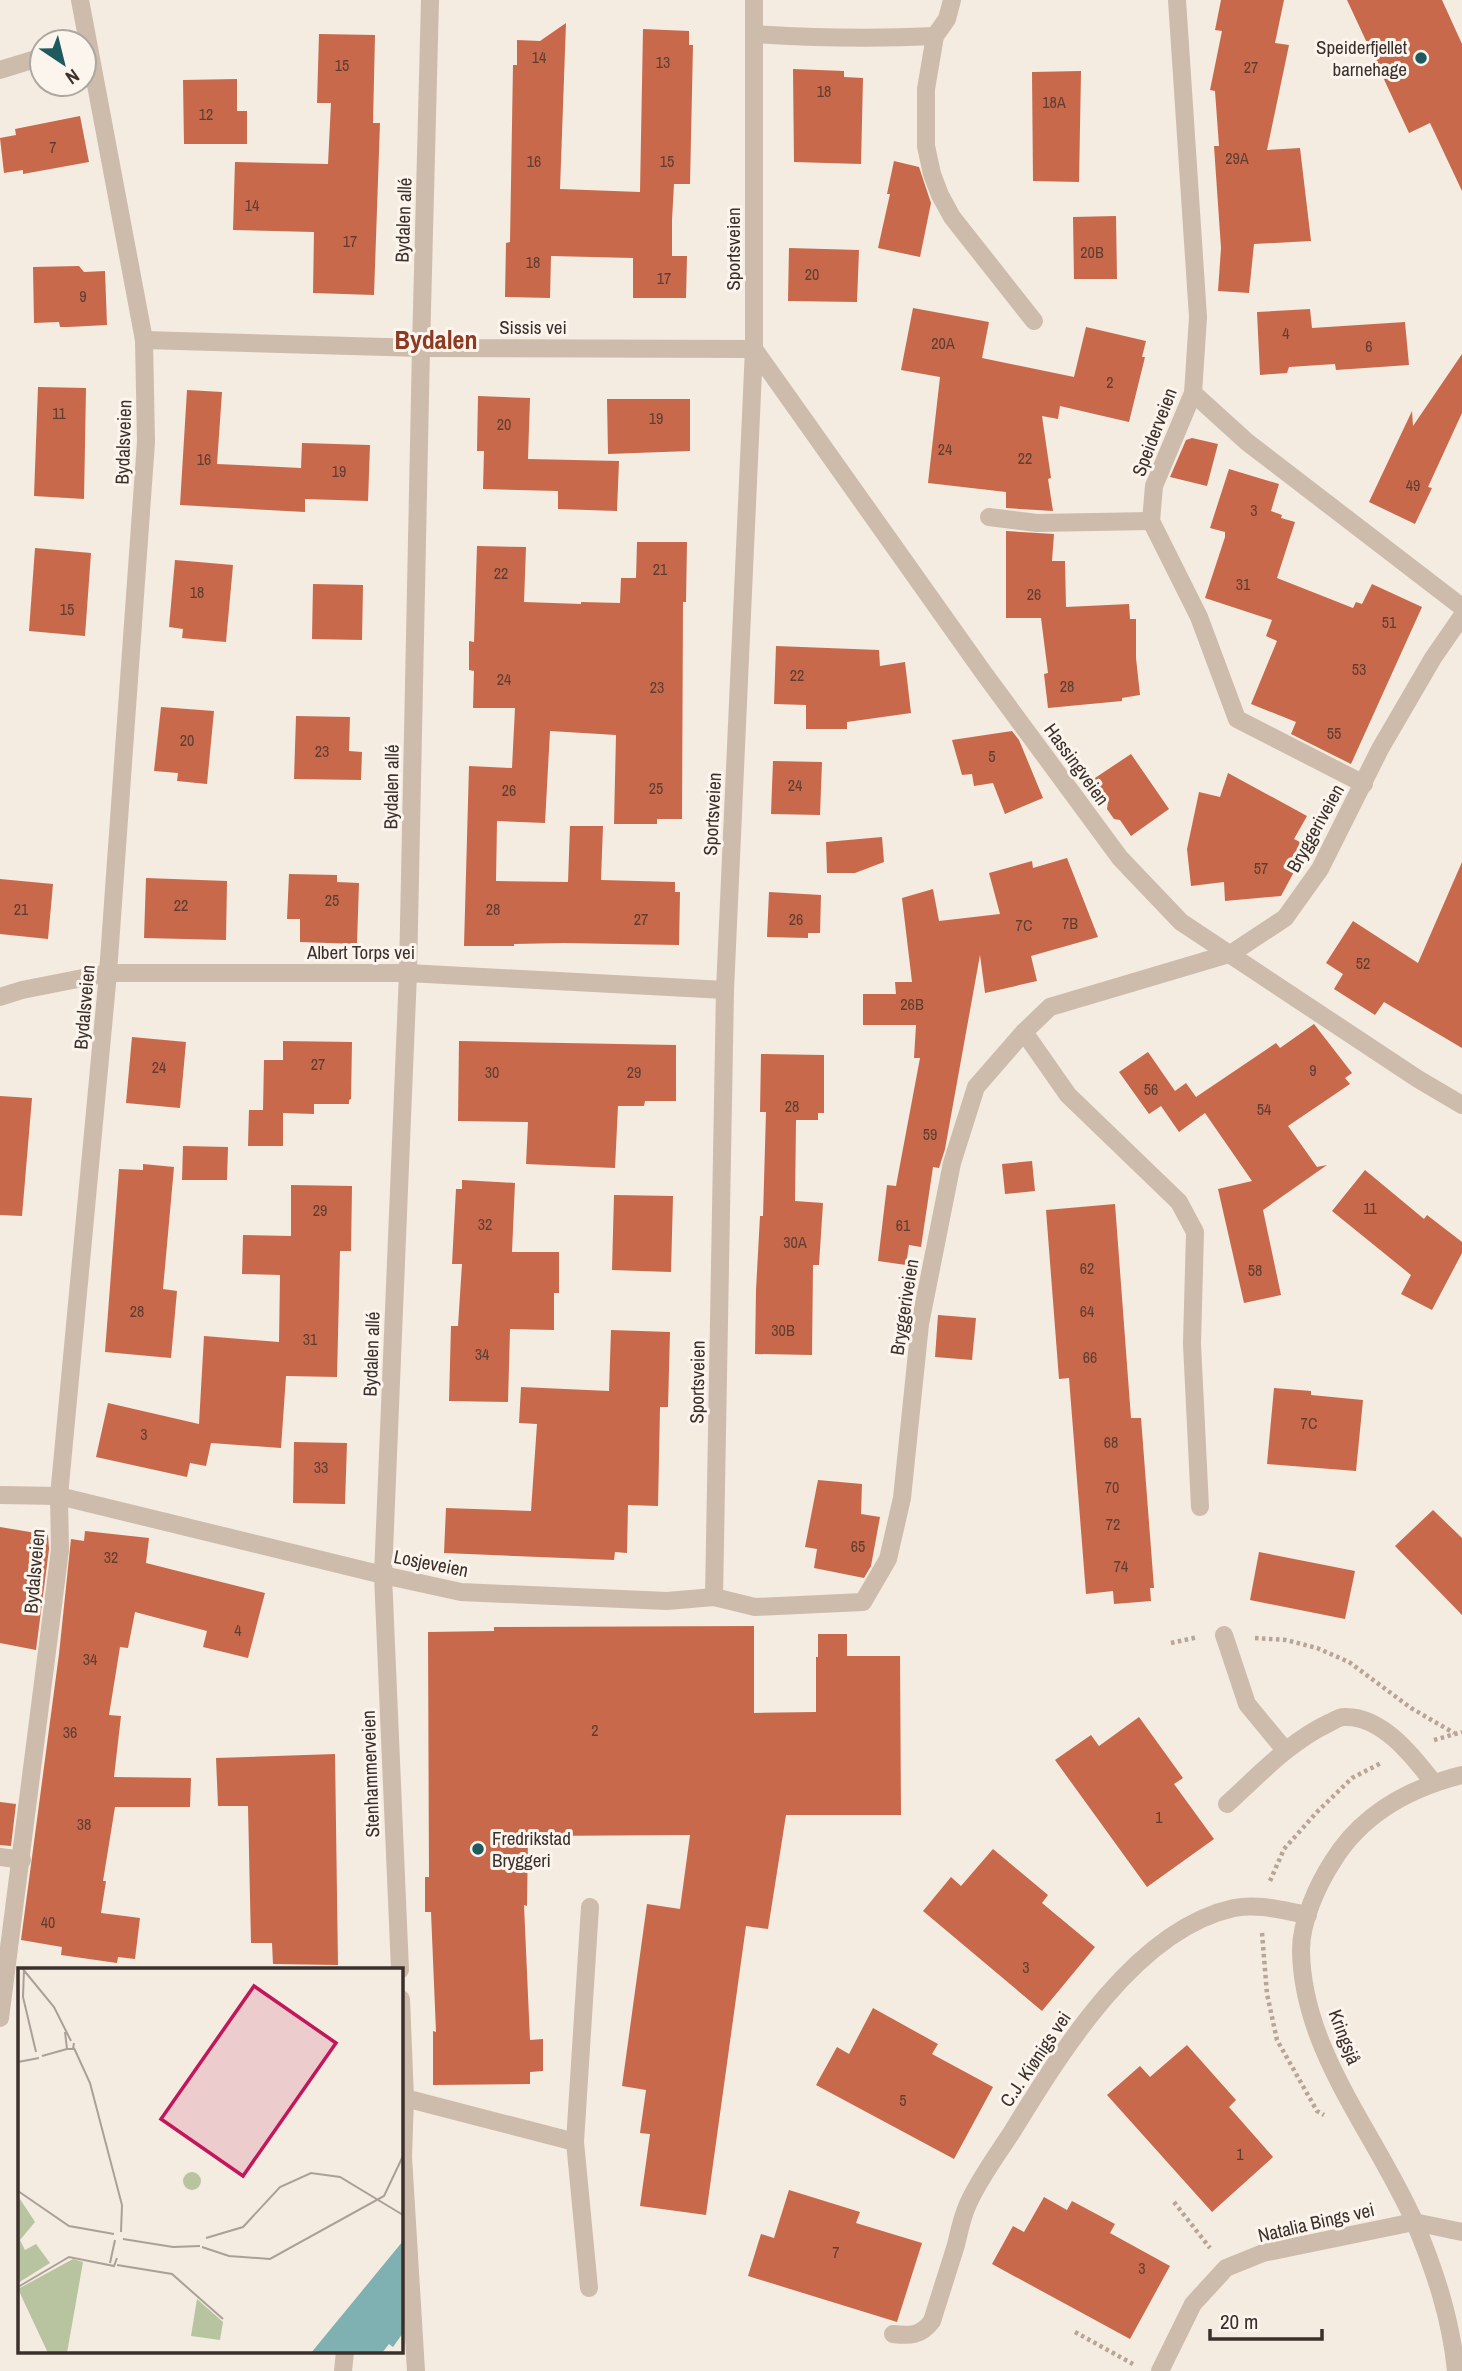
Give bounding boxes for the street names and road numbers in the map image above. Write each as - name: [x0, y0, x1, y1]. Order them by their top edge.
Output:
- street label: Bydalen allé: [389, 177, 417, 263]
- street label: Sportsveien: [720, 207, 746, 291]
- street label: Sissis vei: [499, 314, 567, 340]
- street label: Speiderveien: [1125, 384, 1183, 480]
- street label: Bydalsveien: [109, 399, 137, 485]
- street label: Hassingveien: [1038, 718, 1116, 810]
- street label: Bydalen allé: [377, 744, 405, 830]
- street label: Sportsveien: [697, 772, 727, 856]
- street label: Bryggeriveien: [1280, 779, 1350, 877]
- street label: Albert Torps vei: [306, 939, 415, 965]
- street label: Bydalsveien: [67, 964, 101, 1050]
- street label: Bryggeriveien: [884, 1257, 924, 1357]
- street label: Bydalen allé: [357, 1311, 385, 1397]
- street label: Sportsveien: [683, 1340, 711, 1424]
- street label: Bydalsveien: [17, 1528, 51, 1614]
- street label: Losjeveien: [392, 1543, 470, 1583]
- street label: Stenhammerveien: [355, 1710, 385, 1838]
- street label: C.J. Kiønigs vei: [993, 2006, 1077, 2112]
- street label: Kringsjå: [1323, 2006, 1367, 2069]
- street label: Natalia Bings vei: [1255, 2196, 1377, 2248]

